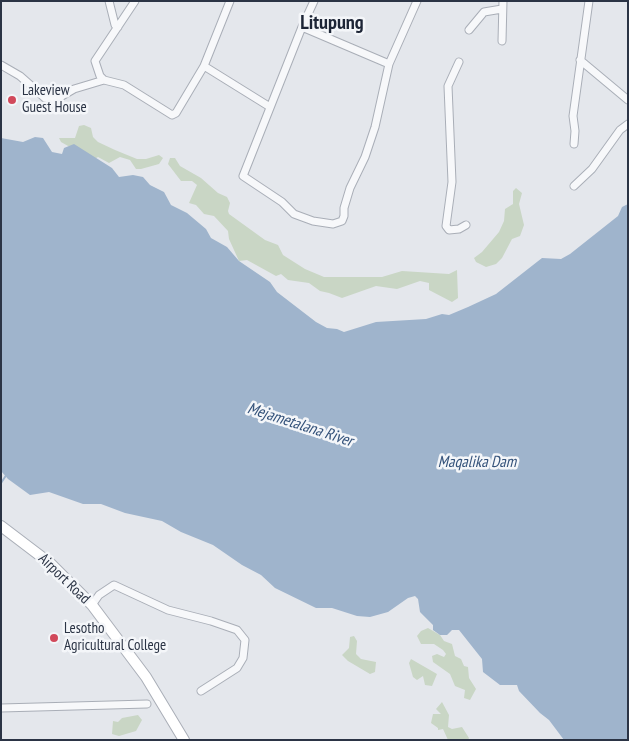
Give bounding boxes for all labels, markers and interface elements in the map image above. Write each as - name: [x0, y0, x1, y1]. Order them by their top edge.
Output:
- district label: Litupung: [300, 11, 364, 35]
- place label: Lakeview Guest House: [22, 82, 87, 117]
- marker: Lakeview Guest House: [6, 94, 18, 106]
- water label: Mejametalana River: [245, 399, 355, 451]
- water label: Maqalika Dam: [438, 452, 516, 472]
- street label: Airport Road: [34, 550, 94, 608]
- place label: Lesotho Agricultural College: [64, 620, 166, 655]
- marker: Lesotho Agricultural College: [48, 632, 60, 644]

